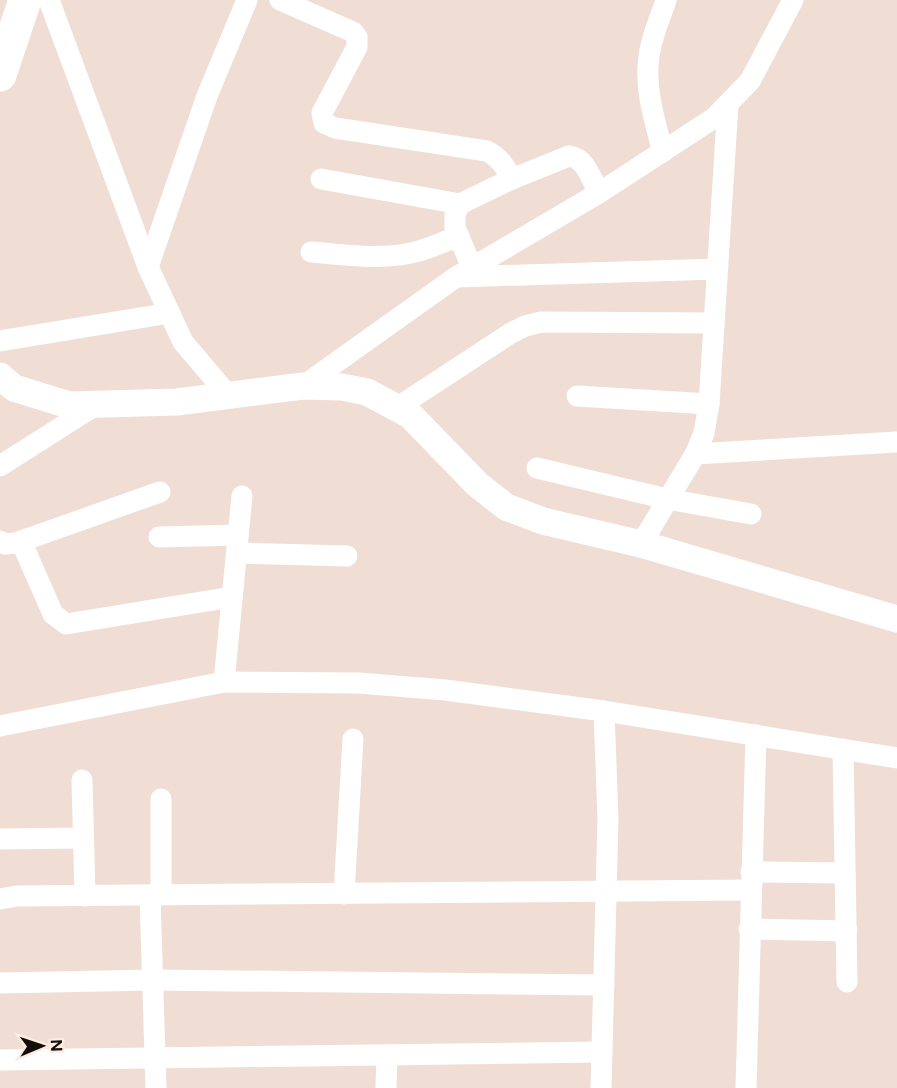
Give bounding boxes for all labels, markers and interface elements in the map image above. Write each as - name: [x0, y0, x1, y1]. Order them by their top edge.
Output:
- north arrow: [12, 1016, 72, 1076]
- text: N: [47, 1039, 66, 1052]

